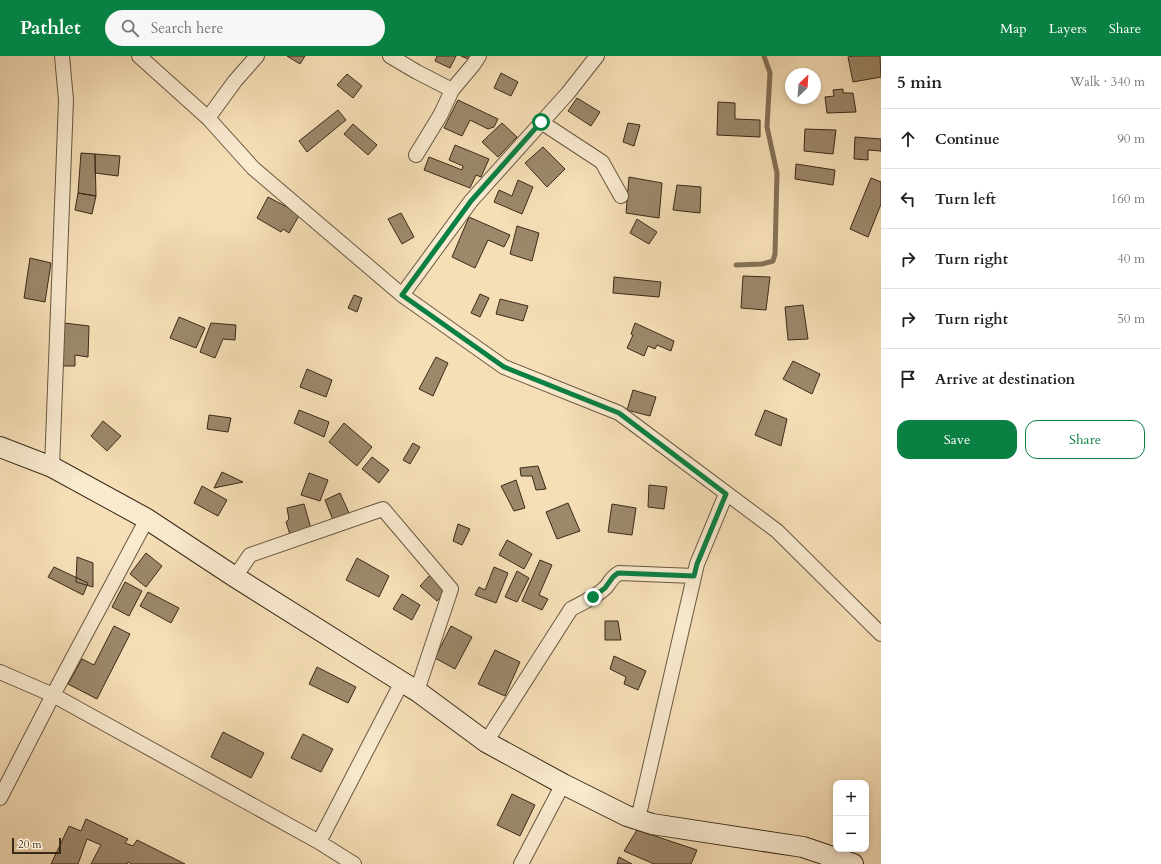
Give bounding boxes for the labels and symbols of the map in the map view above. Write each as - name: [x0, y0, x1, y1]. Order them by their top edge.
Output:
- north arrow: [785, 68, 821, 104]
- route start: [532, 113, 550, 131]
- route end: [584, 588, 602, 606]
- scale bar: [12, 836, 61, 855]

